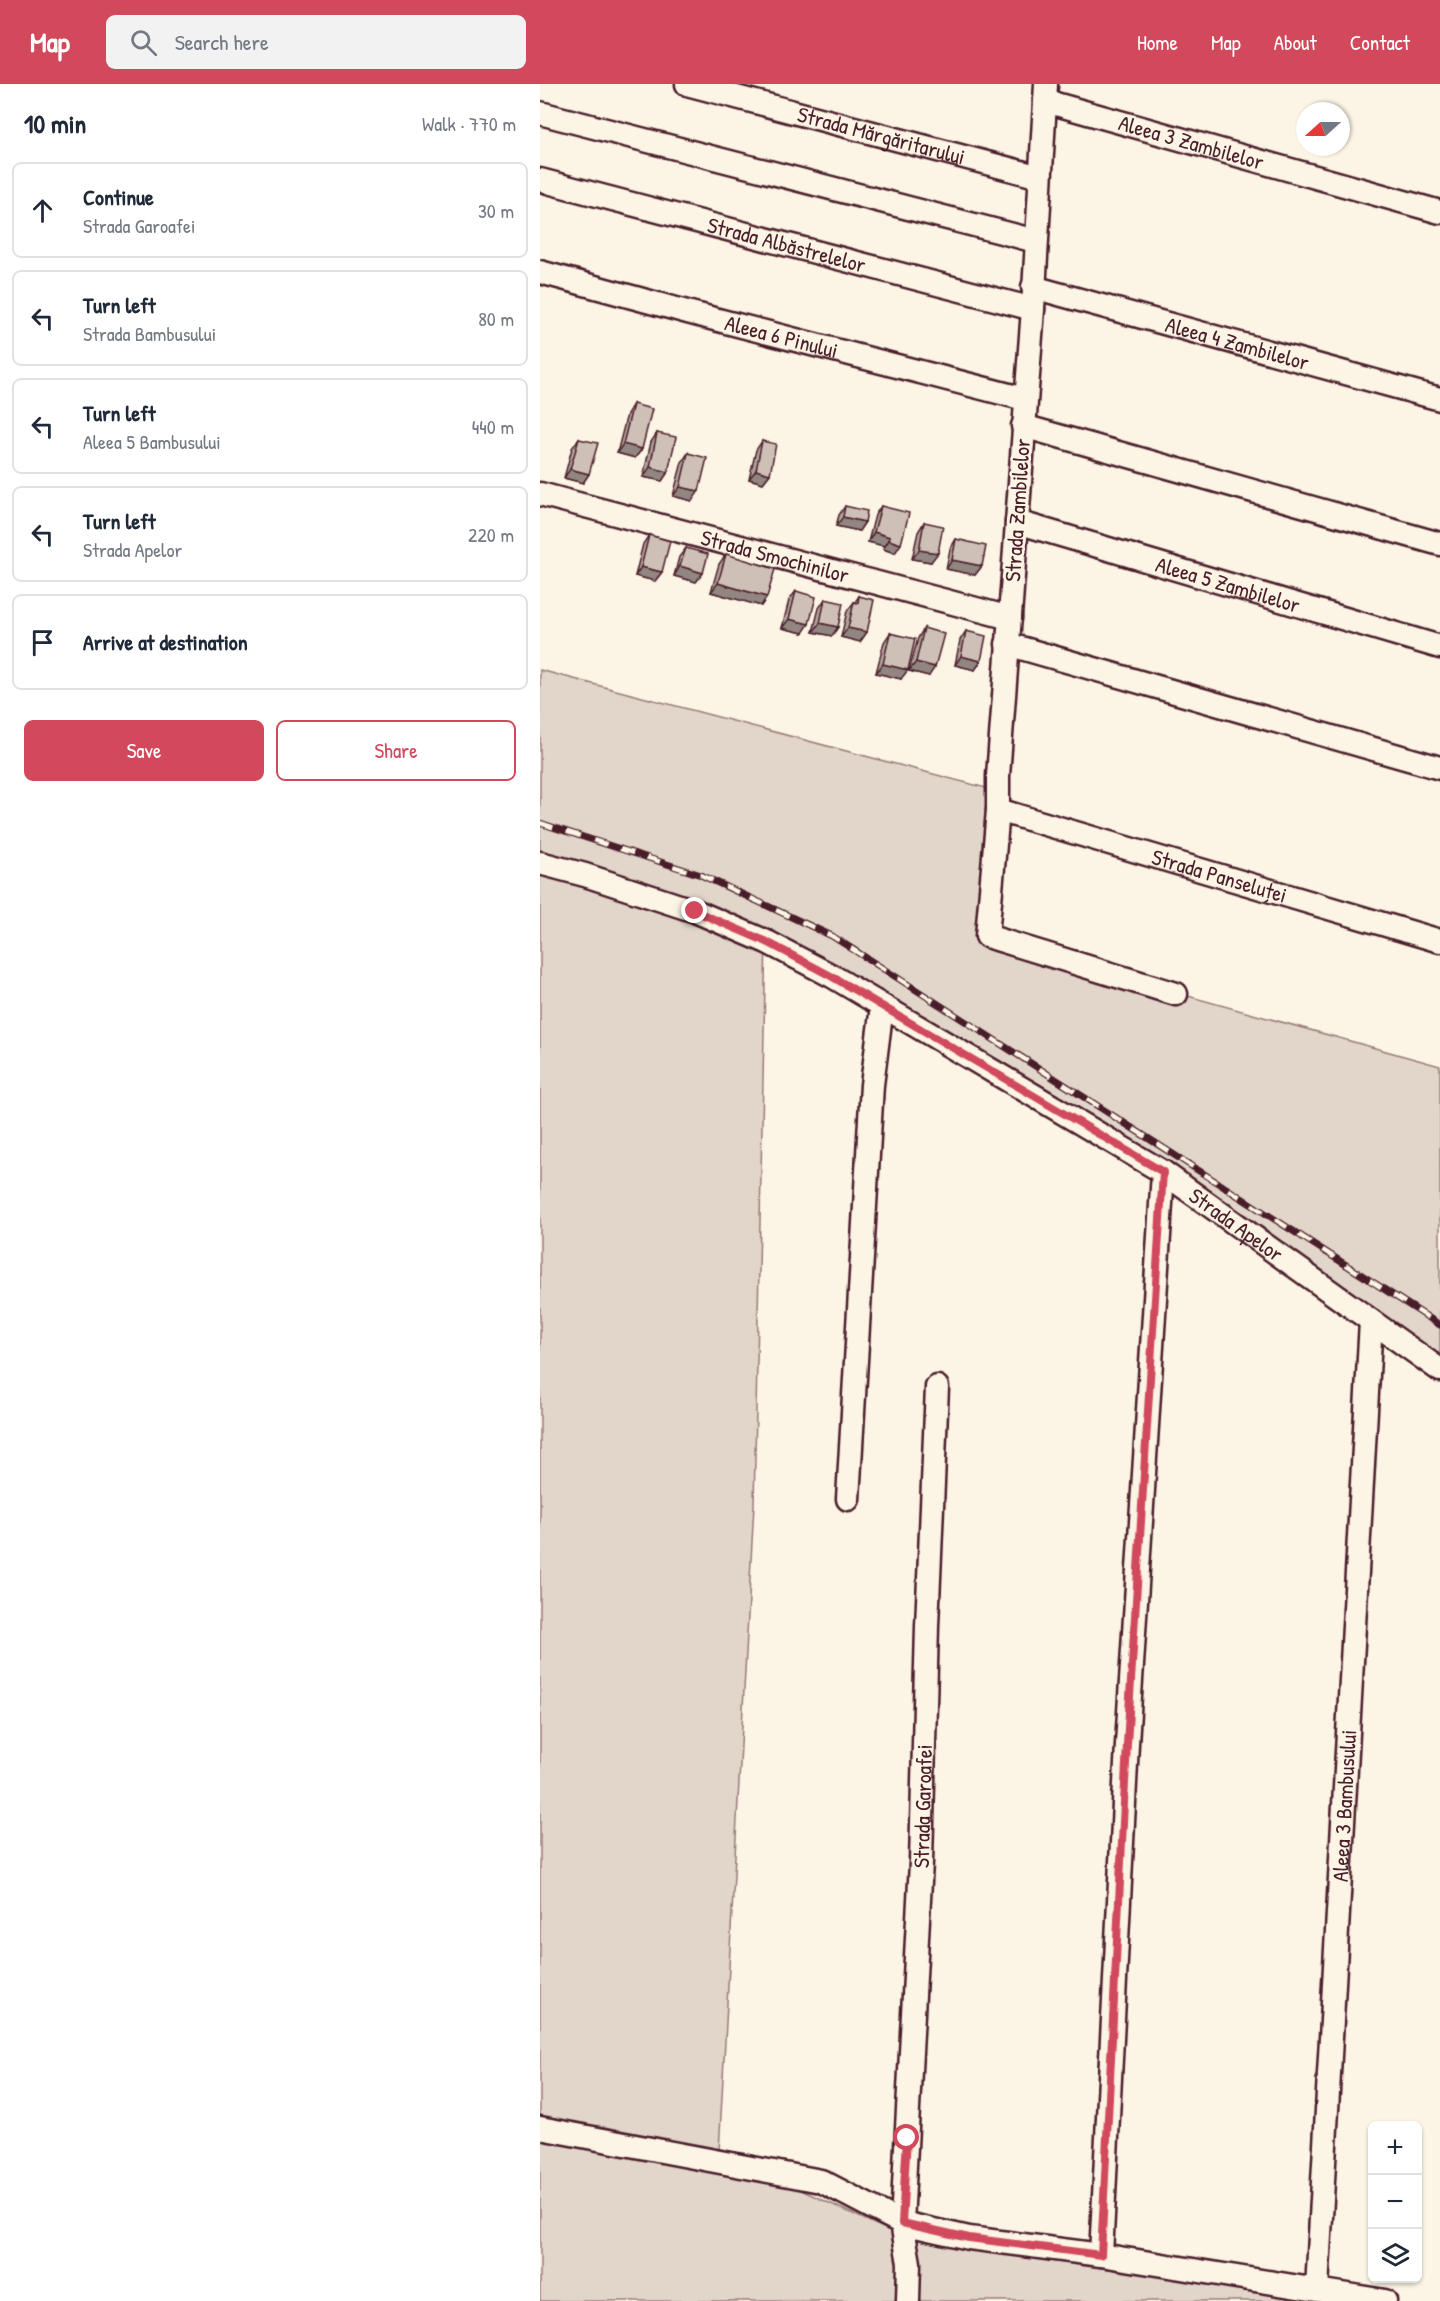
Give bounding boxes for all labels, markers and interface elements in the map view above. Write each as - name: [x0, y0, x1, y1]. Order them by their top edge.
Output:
- search box: [106, 15, 526, 69]
- text: Map: [30, 23, 70, 61]
- icon: search: [127, 26, 160, 59]
- text: Search here: [175, 27, 269, 57]
- text: Home: [1137, 28, 1178, 57]
- text: Map: [1211, 28, 1241, 57]
- text: About: [1274, 28, 1317, 57]
- text: Contact: [1350, 28, 1410, 57]
- street label: Strada Mărgăritarului: [794, 99, 968, 172]
- north arrow: [1296, 102, 1350, 156]
- text: 10 min: [24, 106, 86, 141]
- street label: Aleea 3 Zambilelor: [1115, 107, 1268, 177]
- text: Walk · 770 m: [422, 110, 516, 137]
- text: Continue: [83, 182, 154, 212]
- icon: ahead: [26, 194, 59, 227]
- text: 30 m: [478, 197, 514, 224]
- street label: Strada Albăstrelelor: [704, 209, 870, 280]
- text: Strada Garoafei: [83, 212, 196, 239]
- text: Turn left: [83, 290, 156, 320]
- icon: left: [26, 302, 59, 335]
- text: 80 m: [478, 305, 514, 332]
- street label: Aleea 6 Pinului: [722, 307, 841, 365]
- street label: Aleea 4 Zambilelor: [1162, 309, 1313, 377]
- text: Strada Bambusului: [83, 320, 216, 347]
- text: Turn left: [83, 398, 156, 428]
- icon: left: [26, 410, 59, 443]
- text: 440 m: [472, 413, 514, 440]
- text: Aleea 5 Bambusului: [83, 428, 221, 455]
- street label: Strada Zambilelor: [997, 437, 1037, 583]
- text: Turn left: [83, 506, 156, 536]
- icon: left: [26, 518, 59, 551]
- text: 220 m: [468, 521, 514, 548]
- street label: Strada Smochinilor: [698, 522, 853, 590]
- text: Strada Apelor: [83, 536, 182, 563]
- street label: Aleea 5 Zambilelor: [1152, 549, 1304, 620]
- icon: arrive: [26, 626, 59, 659]
- text: Arrive at destination: [83, 627, 248, 657]
- button: Save: [24, 720, 264, 781]
- button: Share: [276, 720, 516, 781]
- street label: Strada Panseluței: [1148, 841, 1291, 910]
- route end: [681, 897, 707, 923]
- street label: Strada Apelor: [1183, 1181, 1290, 1269]
- street label: Aleea 3 Bambusului: [1325, 1729, 1363, 1883]
- street label: Strada Garoafei: [906, 1744, 939, 1869]
- map controls: [1368, 2121, 1422, 2283]
- button: +: [1368, 2121, 1422, 2175]
- route start: [893, 2124, 919, 2150]
- button: −: [1368, 2175, 1422, 2229]
- button: layers: [1368, 2229, 1422, 2283]

